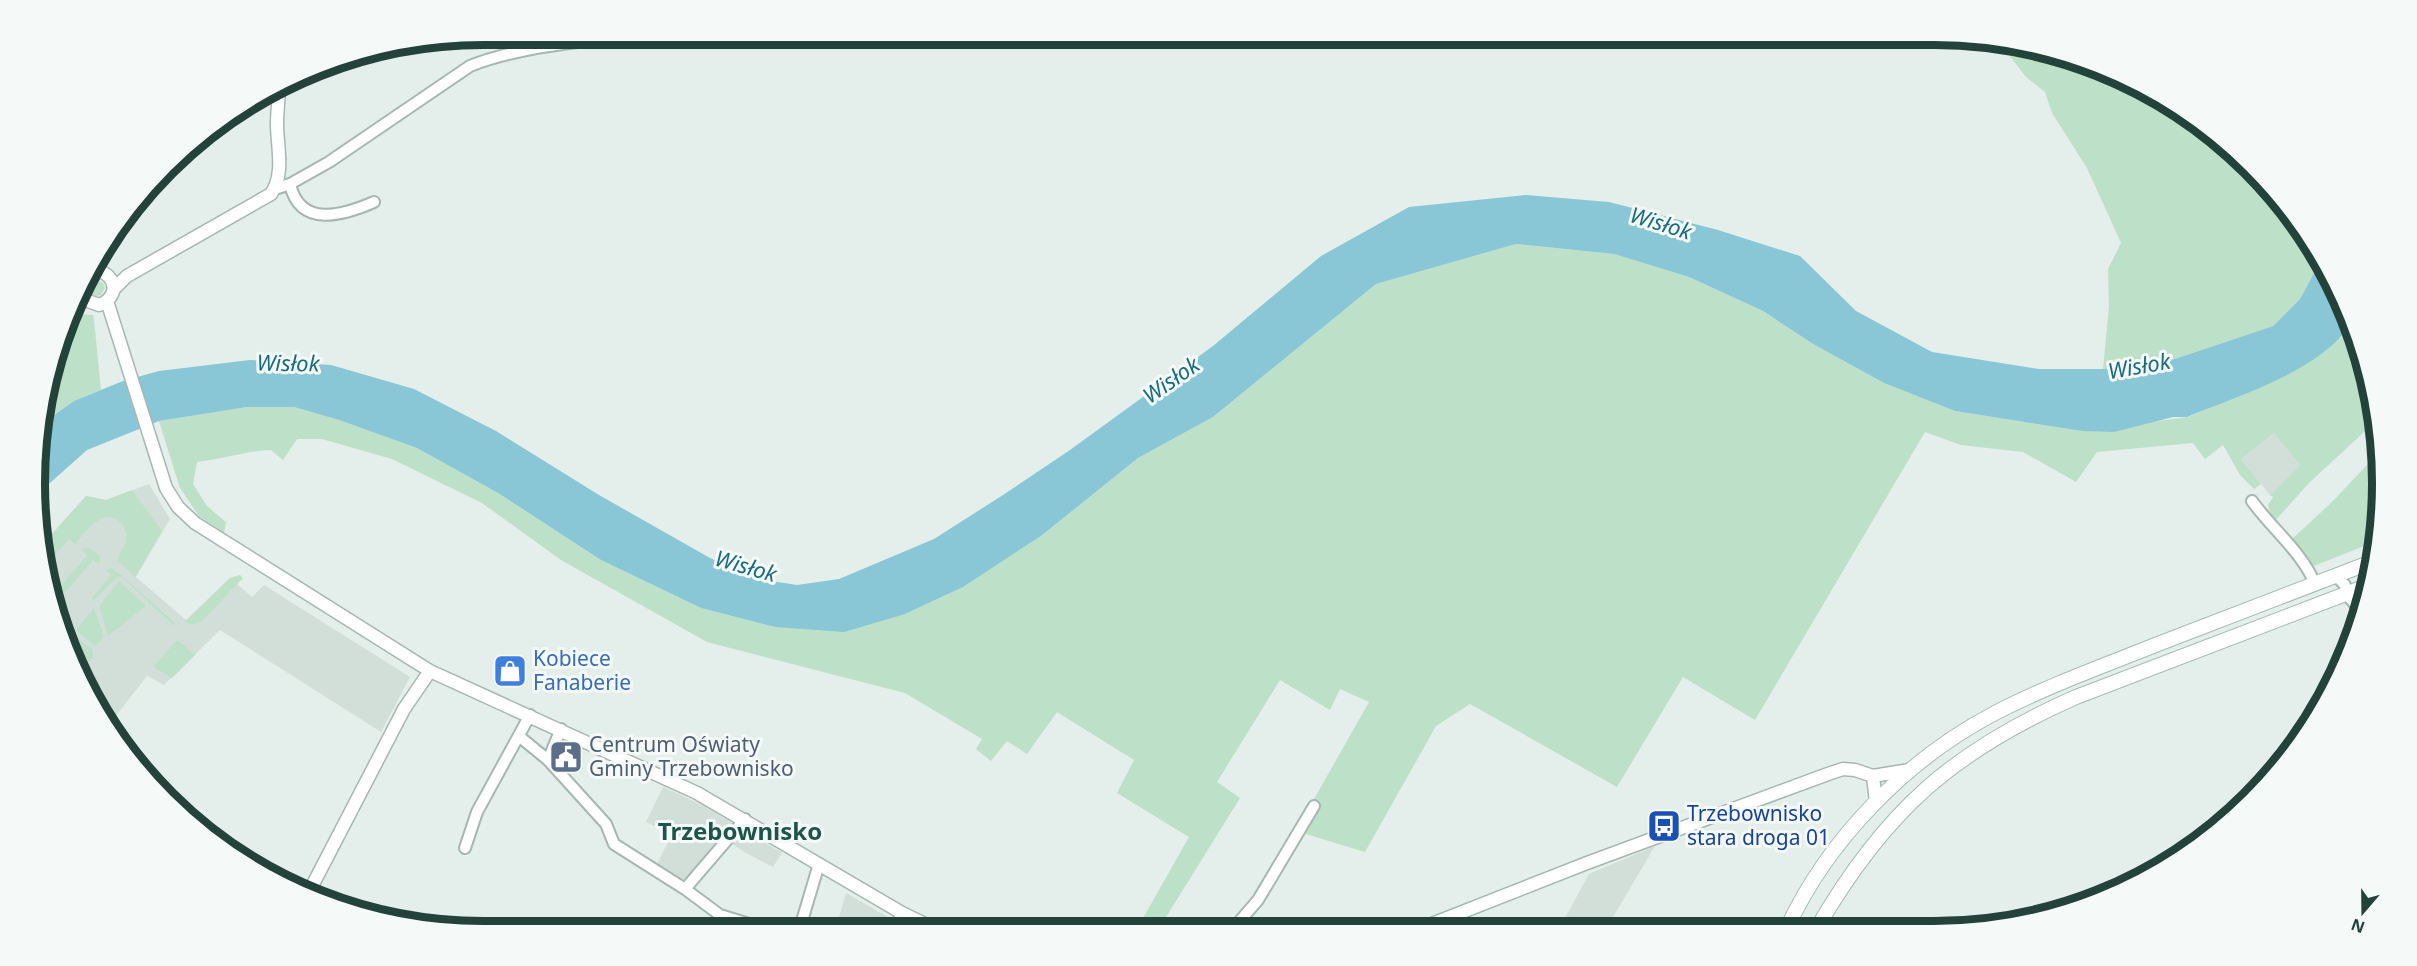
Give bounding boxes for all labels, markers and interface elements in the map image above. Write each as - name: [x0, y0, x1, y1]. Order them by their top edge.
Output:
- water label: Wisłok: [1627, 198, 1697, 246]
- water label: Wisłok: [2105, 345, 2174, 385]
- water label: Wisłok: [256, 346, 321, 378]
- water label: Wisłok: [1136, 348, 1206, 410]
- water label: Wisłok: [712, 542, 782, 588]
- place label: Kobiece Fanaberie: [533, 644, 631, 696]
- shop icon: Kobiece Fanaberie: [492, 653, 528, 689]
- place label: Centrum Oświaty Gminy Trzebownisko: [589, 730, 794, 782]
- public building icon: Centrum Oświaty Gminy Trzebownisko: [548, 739, 584, 775]
- place label: Trzebownisko stara droga 01: [1687, 799, 1830, 851]
- bus stop icon: Trzebownisko stara droga 01: [1646, 808, 1682, 844]
- district label: Trzebownisko: [658, 814, 822, 847]
- north arrow: [2333, 882, 2393, 942]
- text: N: [2348, 914, 2368, 939]

